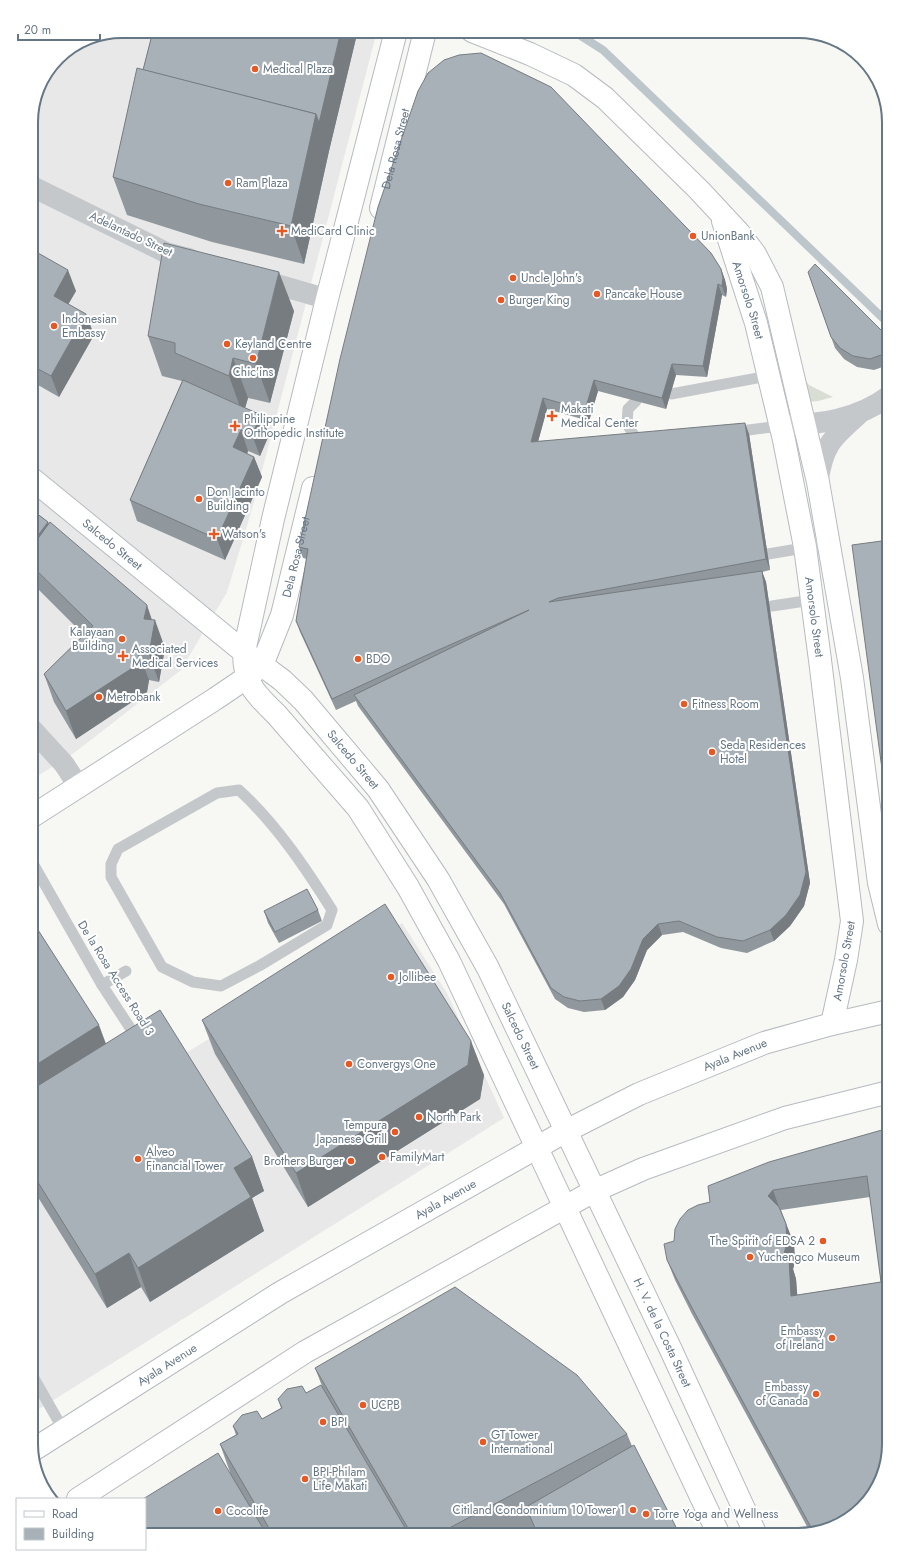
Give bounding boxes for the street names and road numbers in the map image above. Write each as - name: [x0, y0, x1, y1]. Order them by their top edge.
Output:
- street label: Dela Rosa Street: [377, 106, 414, 191]
- street label: Adelantado Street: [86, 207, 176, 261]
- street label: Amorsolo Street: [728, 259, 769, 341]
- street label: Salcedo Street: [78, 514, 146, 574]
- street label: Dela Rosa Street: [278, 515, 315, 600]
- street label: Amorsolo Street: [800, 576, 829, 658]
- street label: Salcedo Street: [323, 726, 384, 793]
- street label: De la Rosa Access Road 3: [73, 917, 159, 1039]
- street label: Amorsolo Street: [828, 919, 860, 1002]
- street label: Salcedo Street: [497, 999, 544, 1073]
- street label: Ayala Avenue: [700, 1034, 770, 1076]
- street label: Ayala Avenue: [412, 1175, 480, 1224]
- street label: H. V. de la Costa Street: [629, 1275, 696, 1390]
- street label: Ayala Avenue: [134, 1339, 201, 1391]

